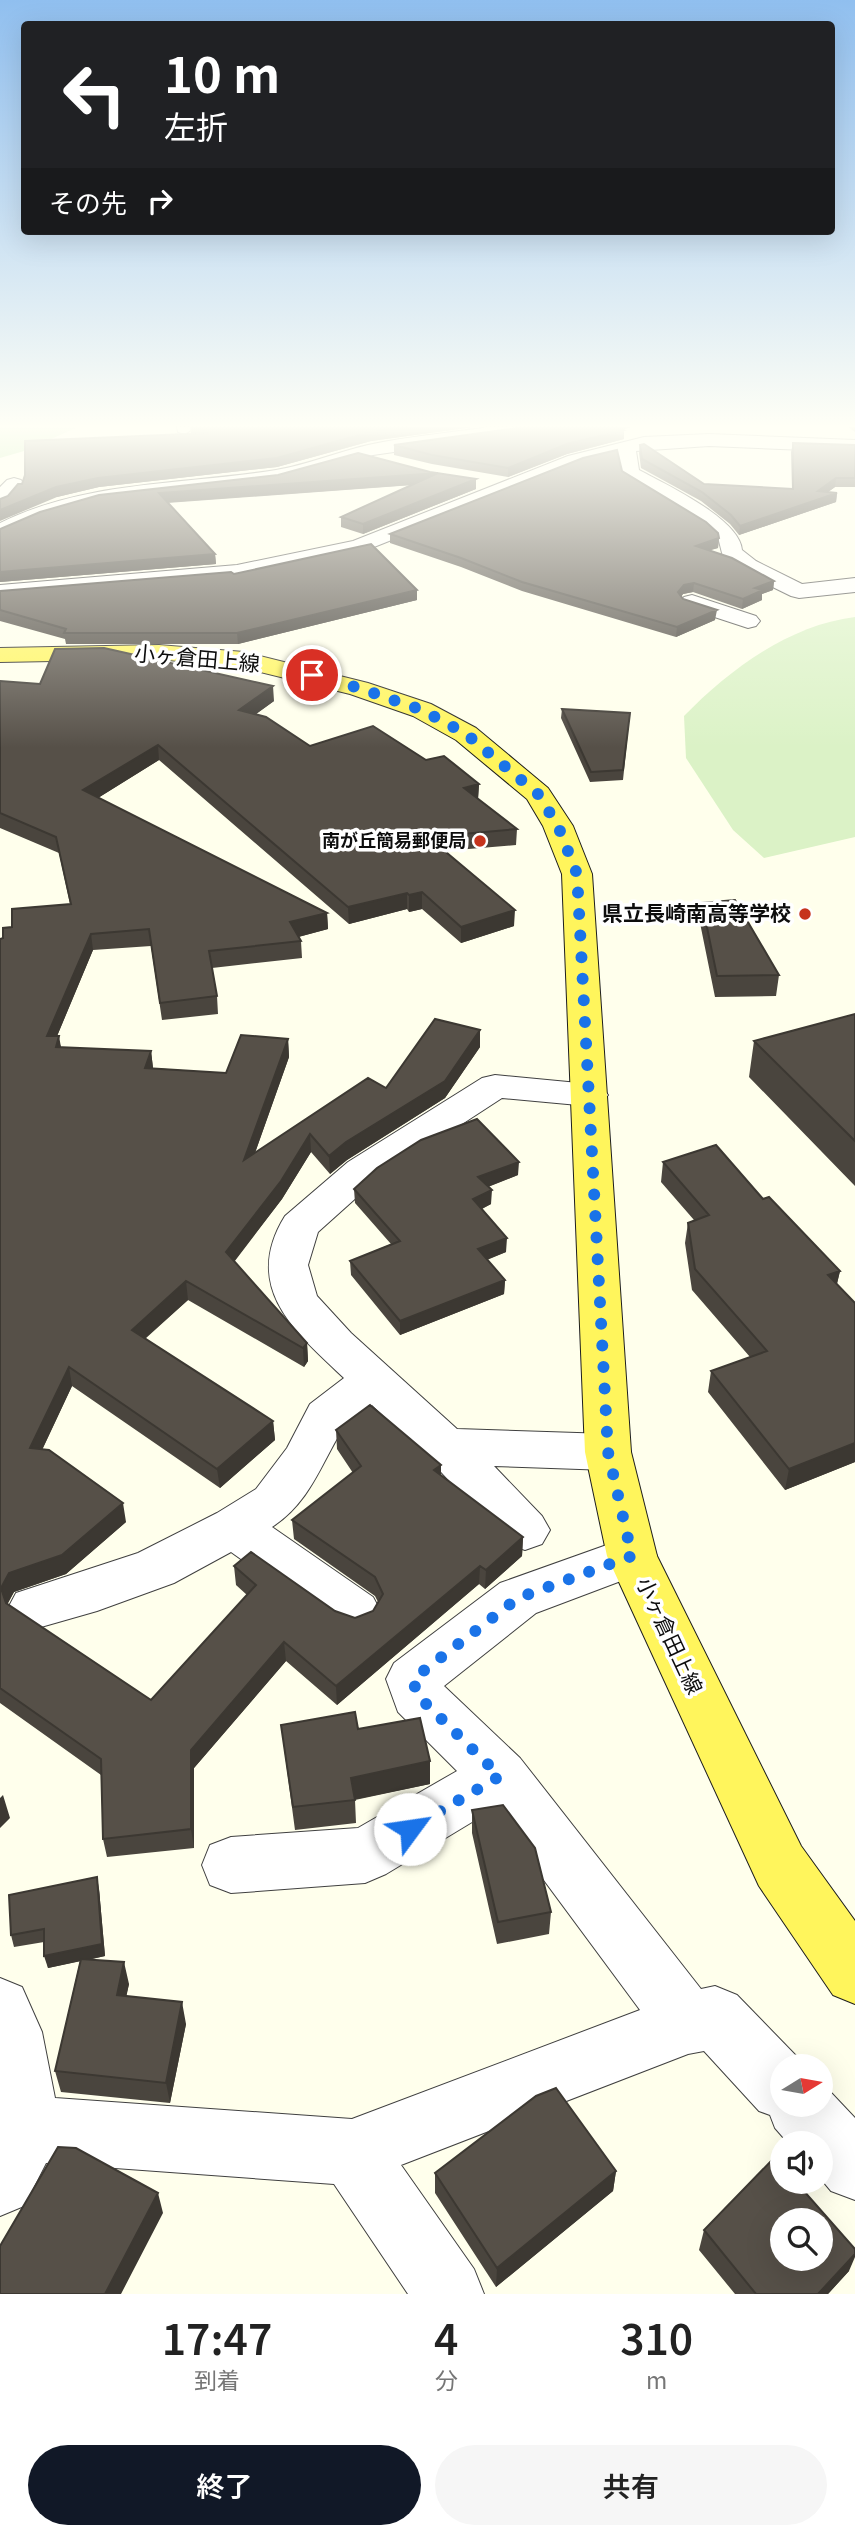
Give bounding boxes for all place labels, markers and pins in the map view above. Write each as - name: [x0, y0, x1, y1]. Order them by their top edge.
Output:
- pin: [282, 645, 342, 705]
- place label: 南が丘簡易郵便局: [322, 826, 466, 852]
- marker: 南が丘簡易郵便局: [472, 833, 488, 849]
- place label: 県立長崎南高等学校: [602, 897, 791, 927]
- marker: 県立長崎南高等学校: [797, 906, 813, 922]

